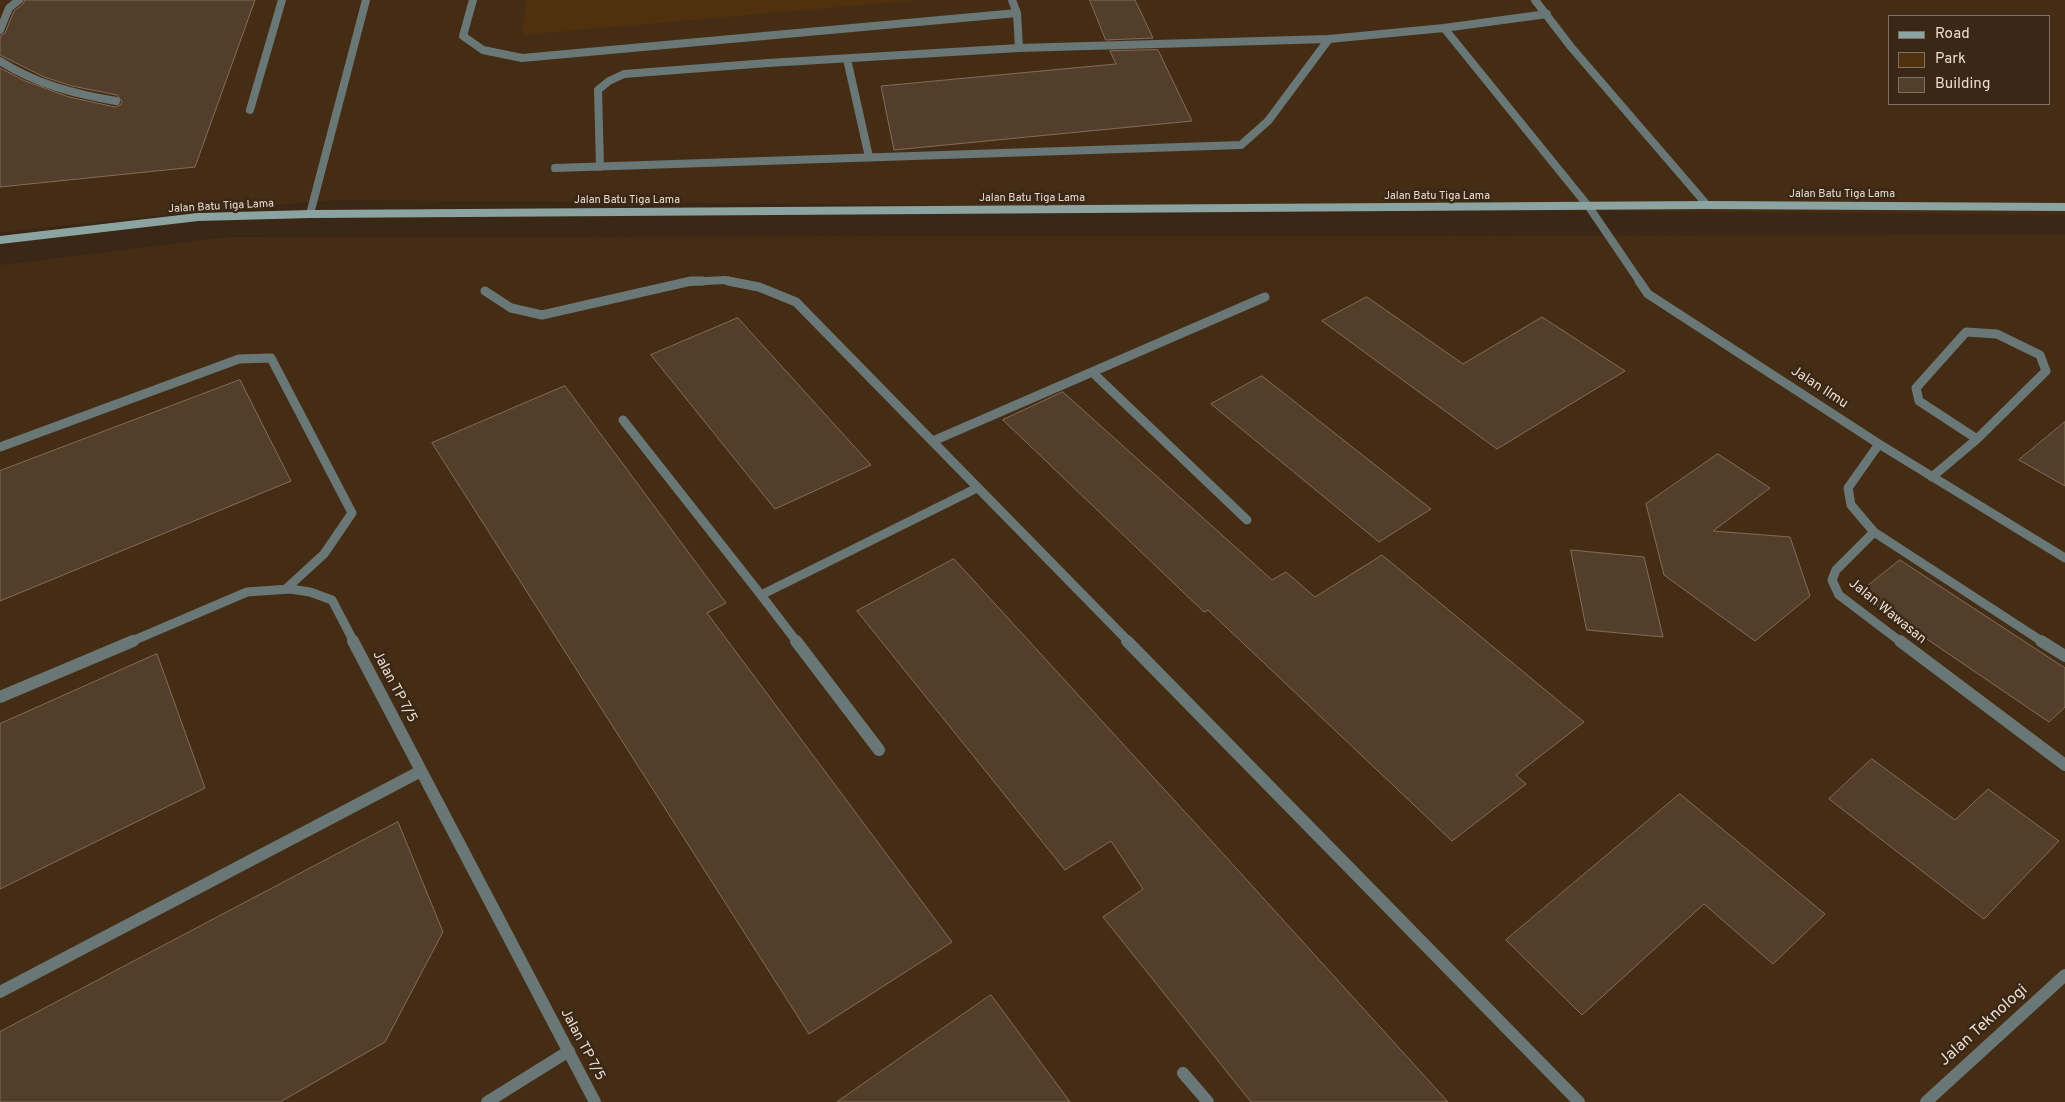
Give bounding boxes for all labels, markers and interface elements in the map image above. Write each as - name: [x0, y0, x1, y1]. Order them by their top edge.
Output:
- legend: [1888, 15, 2050, 105]
- text: Road: [1935, 25, 1970, 44]
- text: Park: [1935, 50, 1966, 69]
- text: Building: [1935, 75, 1990, 94]
- street label: Jalan Batu Tiga Lama: [1789, 188, 1895, 202]
- street label: Jalan Batu Tiga Lama: [1384, 190, 1490, 204]
- street label: Jalan Batu Tiga Lama: [979, 192, 1085, 206]
- street label: Jalan Batu Tiga Lama: [574, 194, 680, 208]
- street label: Jalan Batu Tiga Lama: [168, 198, 274, 216]
- street label: Jalan Ilmu: [1787, 363, 1851, 413]
- street label: Jalan Wawasan: [1845, 576, 1929, 648]
- street label: Jalan TP 7/5: [368, 648, 420, 726]
- street label: Jalan Teknologi: [1936, 981, 2032, 1071]
- street label: Jalan TP 7/5: [556, 1006, 608, 1084]

